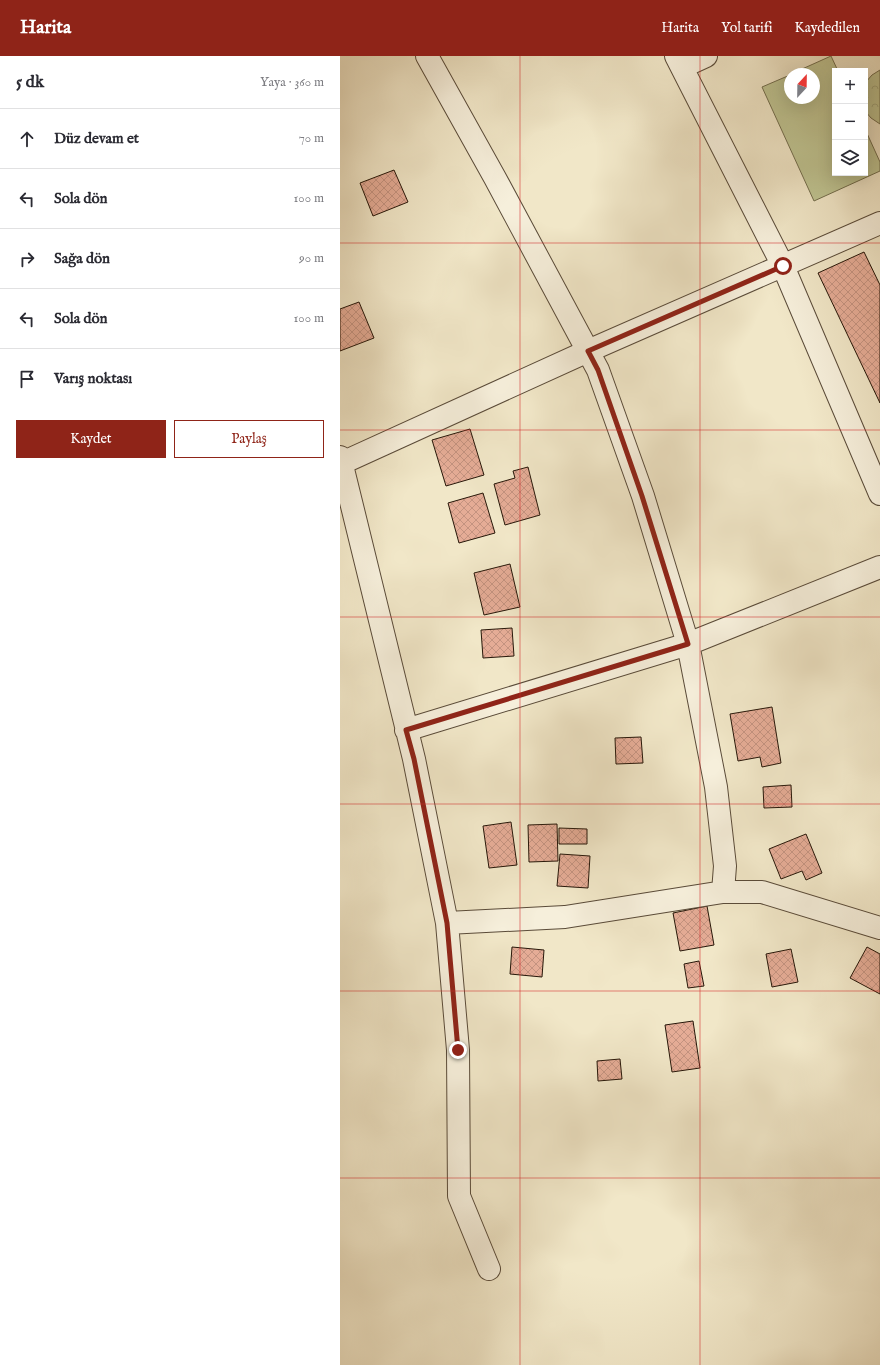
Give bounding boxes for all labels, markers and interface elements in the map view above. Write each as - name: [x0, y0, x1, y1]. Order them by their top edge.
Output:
- text: Harita: [20, 16, 71, 40]
- text: Harita: [661, 19, 699, 37]
- text: Yol tarifi: [721, 19, 773, 37]
- text: Kaydedilen: [795, 19, 860, 37]
- north arrow: [784, 68, 820, 104]
- map controls: [832, 68, 868, 176]
- button: +: [832, 68, 868, 104]
- text: 5 dk: [16, 72, 44, 93]
- text: Yaya · 360 m: [260, 74, 324, 91]
- button: −: [832, 104, 868, 140]
- icon: ahead: [16, 128, 38, 150]
- text: Düz devam et: [54, 129, 139, 148]
- text: 70 m: [299, 130, 324, 147]
- button: layers: [832, 140, 868, 176]
- icon: left: [16, 188, 38, 210]
- text: Sola dön: [54, 189, 108, 208]
- text: 100 m: [294, 190, 324, 207]
- icon: right: [16, 248, 38, 270]
- text: Sağa dön: [54, 249, 110, 268]
- text: 90 m: [299, 250, 324, 267]
- route start: [774, 257, 792, 275]
- icon: left: [16, 308, 38, 330]
- text: Sola dön: [54, 309, 108, 328]
- text: 100 m: [294, 310, 324, 327]
- icon: arrive: [16, 368, 38, 390]
- text: Varış noktası: [54, 369, 132, 388]
- button: Kaydet: [16, 420, 166, 458]
- button: Paylaş: [174, 420, 324, 458]
- route end: [449, 1041, 467, 1059]

